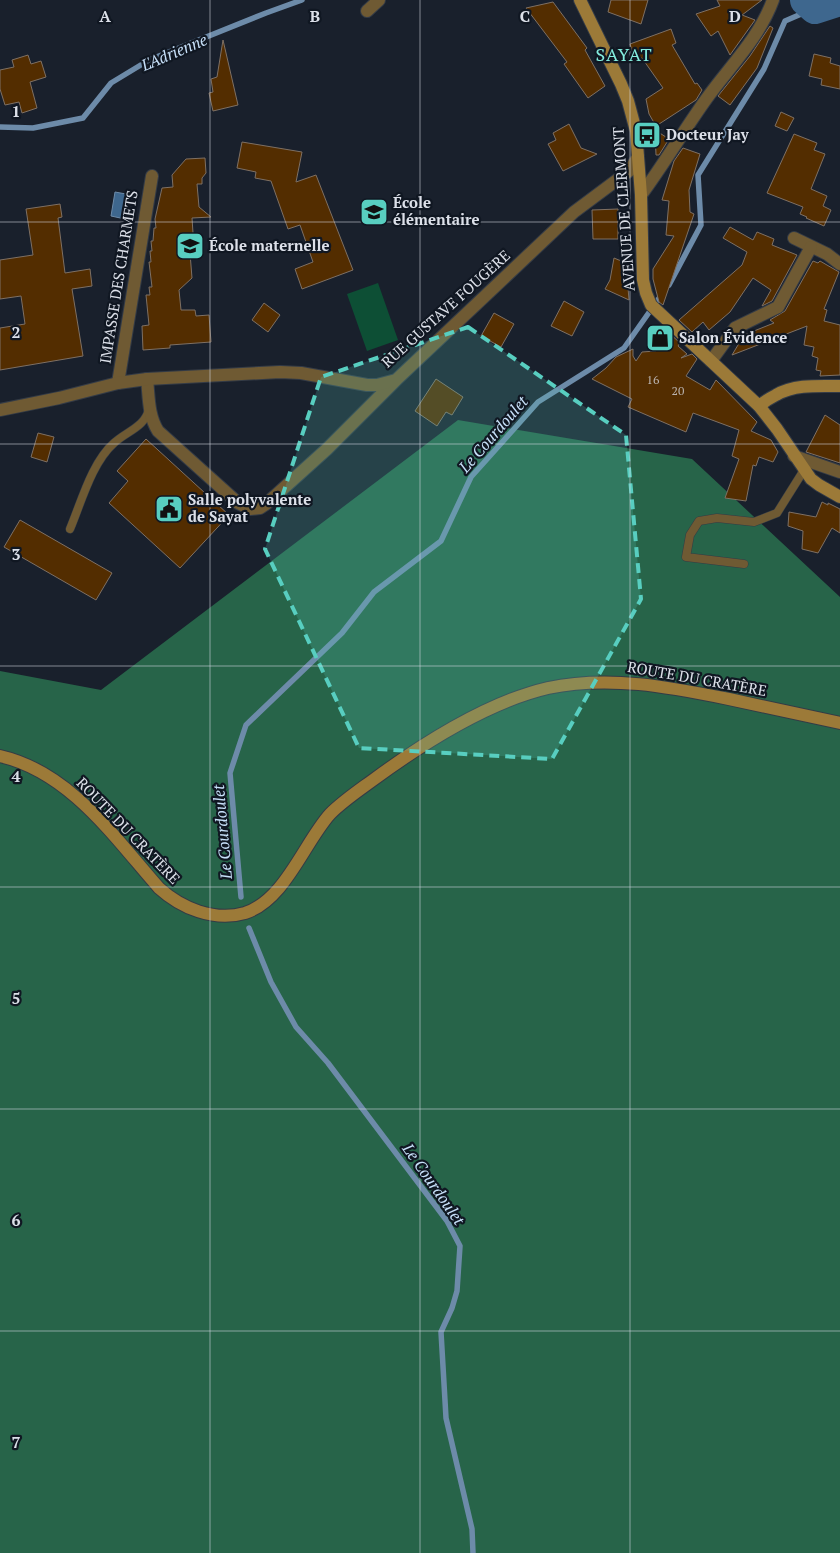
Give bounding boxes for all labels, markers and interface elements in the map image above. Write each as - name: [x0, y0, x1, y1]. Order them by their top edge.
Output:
- text: A: [99, 5, 111, 27]
- text: B: [310, 5, 320, 27]
- text: C: [520, 5, 530, 27]
- text: D: [729, 5, 741, 27]
- water label: L'Adrienne: [137, 28, 210, 76]
- district label: SAYAT: [595, 42, 653, 66]
- text: 1: [11, 100, 21, 122]
- bus stop icon: Docteur Jay: [632, 120, 662, 150]
- place label: Docteur Jay: [666, 124, 750, 144]
- street label: AVENUE DE CLERMONT: [607, 126, 639, 292]
- street label: IMPASSE DES CHARMETS: [94, 189, 142, 365]
- place label: École élémentaire: [393, 192, 480, 229]
- school or university icon: École élémentaire: [359, 197, 389, 227]
- school or university icon: École maternelle: [175, 231, 205, 261]
- place label: École maternelle: [209, 235, 330, 255]
- street label: RUE GUSTAVE FOUGÈRE: [377, 245, 514, 371]
- text: 2: [11, 321, 21, 343]
- shop icon: Salon Évidence: [645, 323, 675, 353]
- place label: Salon Évidence: [679, 327, 787, 347]
- house number: 16: [647, 372, 660, 387]
- house number: 20: [672, 383, 684, 398]
- water label: Le Courdoulet: [453, 390, 533, 478]
- place label: Salle polyvalente de Sayat: [188, 489, 311, 526]
- public building icon: Salle polyvalente de Sayat: [154, 494, 184, 524]
- text: 3: [11, 543, 21, 565]
- street label: ROUTE DU CRATÈRE: [626, 656, 768, 700]
- text: 4: [11, 765, 21, 787]
- street label: ROUTE DU CRATÈRE: [73, 773, 185, 888]
- water label: Le Courdoulet: [207, 783, 237, 881]
- text: 5: [11, 987, 21, 1009]
- water label: Le Courdoulet: [397, 1138, 471, 1230]
- text: 6: [11, 1209, 21, 1231]
- text: 7: [11, 1431, 21, 1453]

